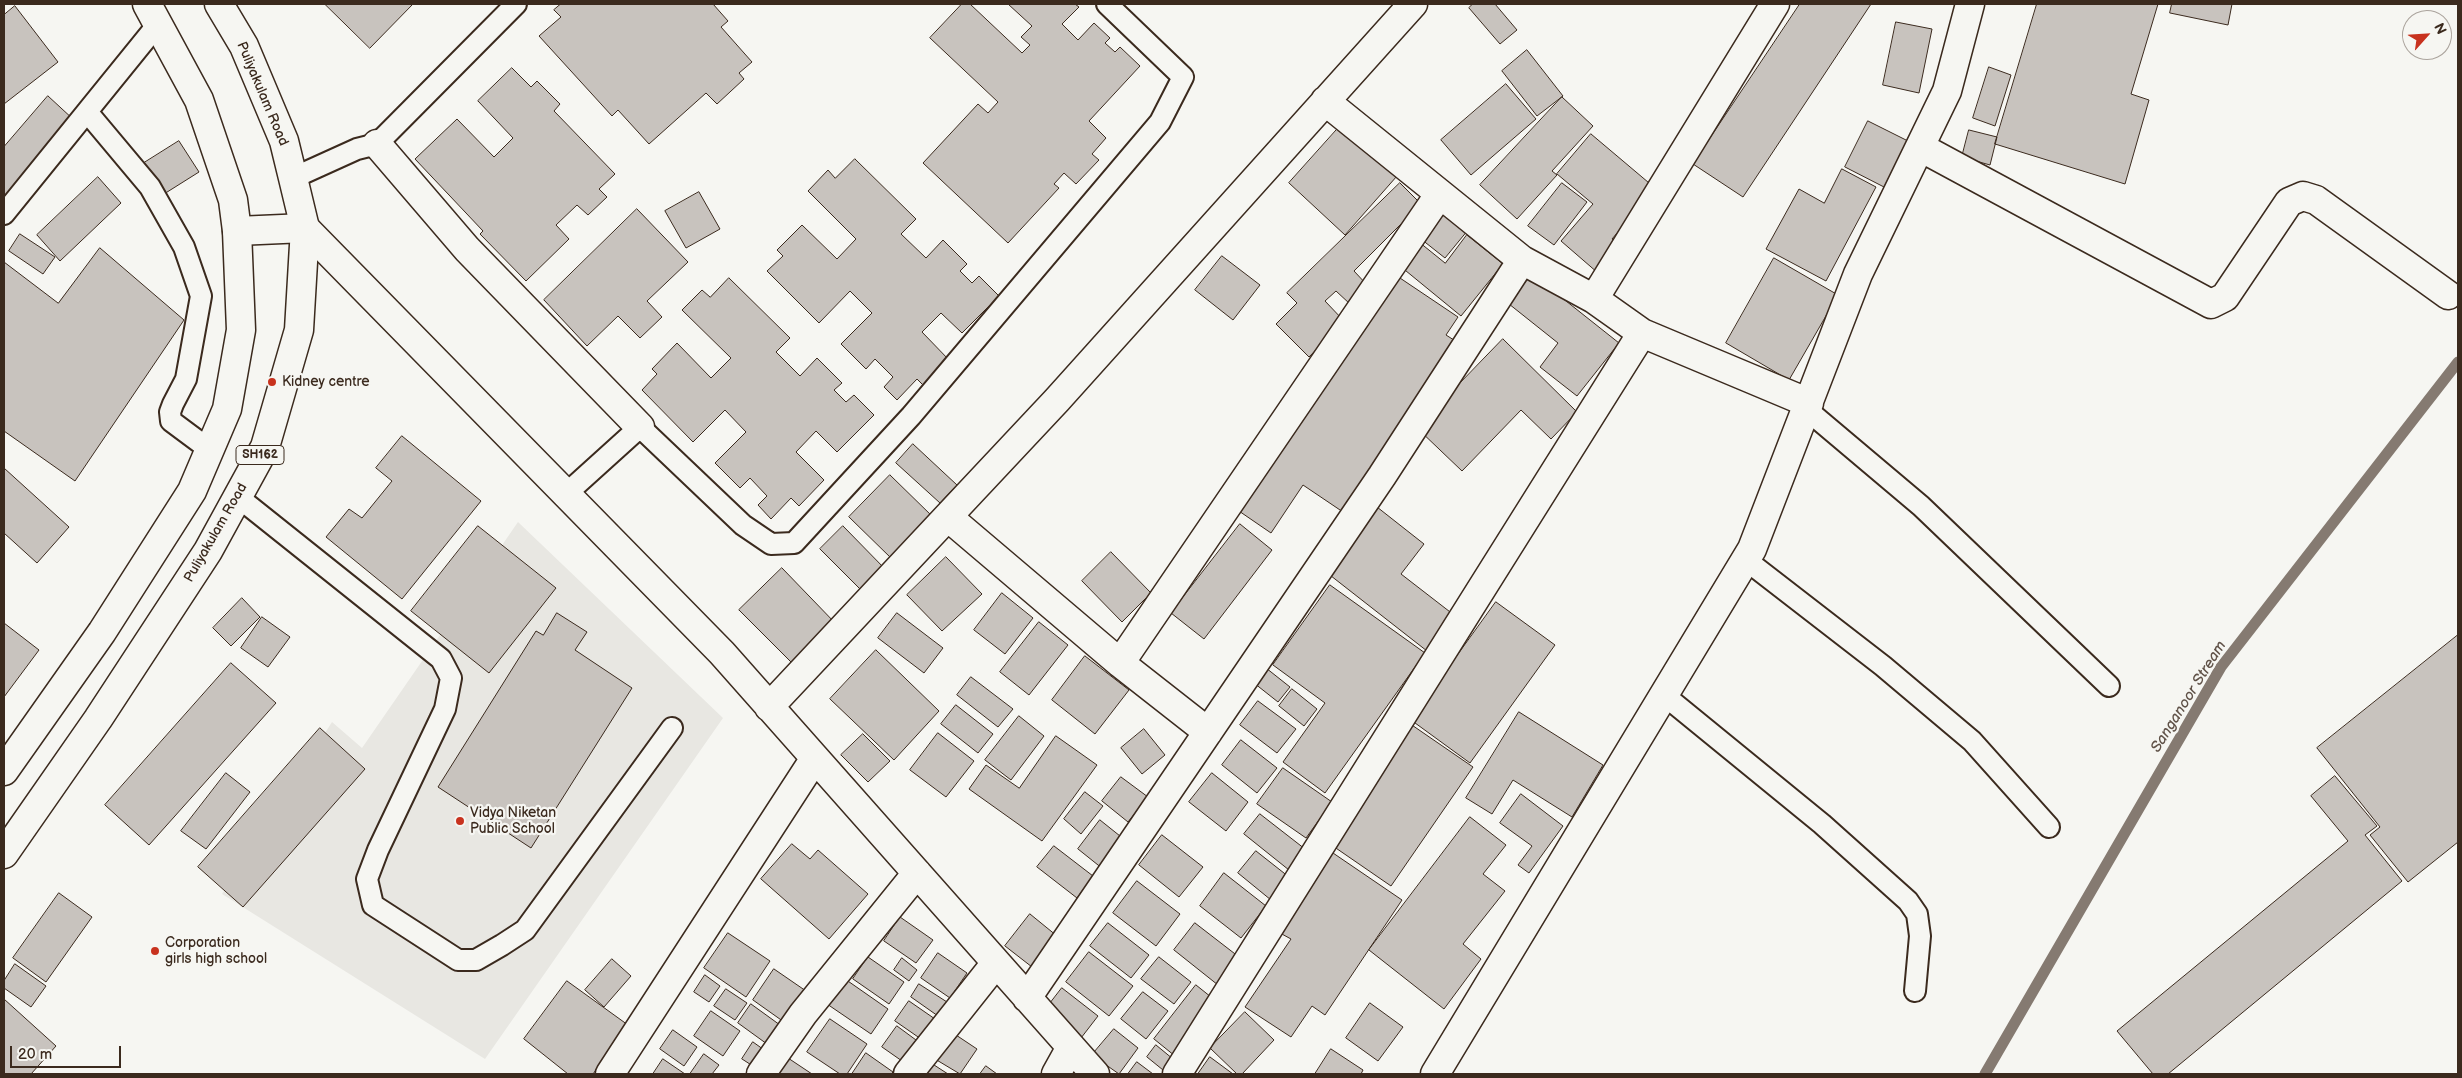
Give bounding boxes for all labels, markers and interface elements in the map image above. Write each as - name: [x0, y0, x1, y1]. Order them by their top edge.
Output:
- north arrow: [2402, 10, 2452, 60]
- text: N: [2430, 20, 2450, 37]
- street label: Puliyakulam Road: [232, 39, 292, 149]
- place label: Kidney centre: [282, 374, 370, 390]
- marker: Kidney centre: [266, 376, 278, 388]
- road number: SH162: [236, 446, 284, 464]
- street label: Puliyakulam Road: [181, 480, 251, 586]
- water label: Sanganoor Stream: [2147, 638, 2231, 756]
- place label: Vidya Niketan Public School: [470, 805, 556, 838]
- marker: Vidya Niketan Public School: [454, 815, 466, 827]
- place label: Corporation girls high school: [165, 935, 267, 968]
- marker: Corporation girls high school: [149, 945, 161, 957]
- scale bar: [12, 1036, 124, 1068]
- text: 20 m: [18, 1045, 52, 1064]

